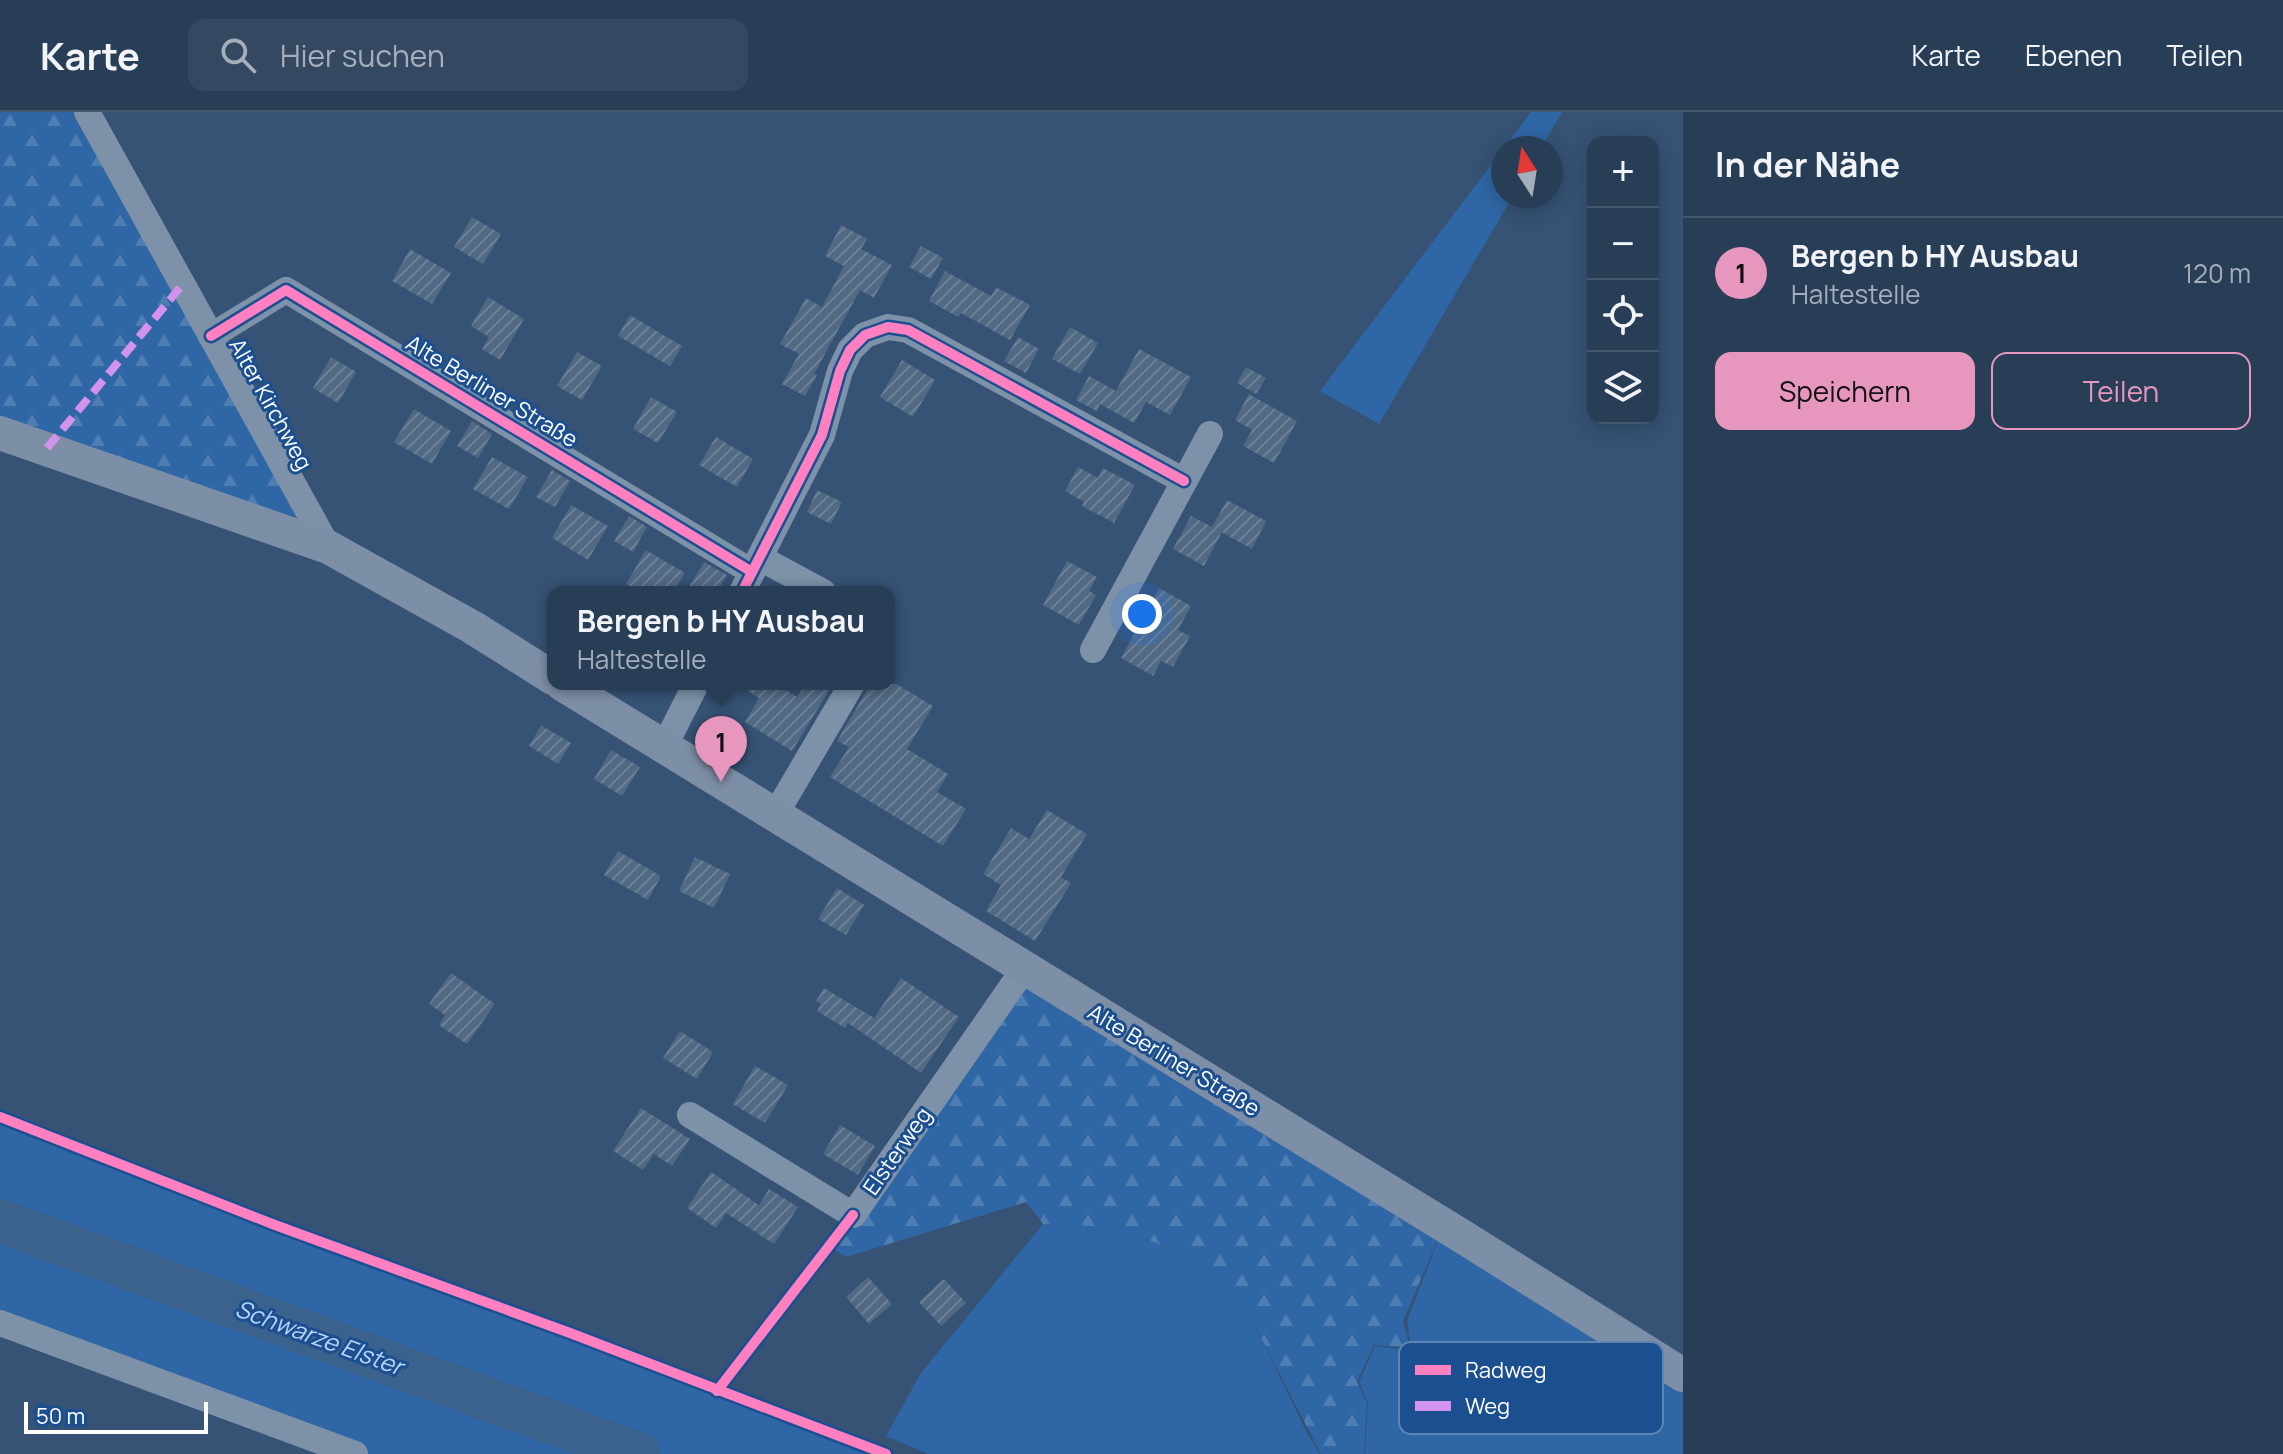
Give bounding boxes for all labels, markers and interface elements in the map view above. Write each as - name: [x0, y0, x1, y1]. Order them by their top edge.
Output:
- search box: [188, 19, 748, 91]
- text: Karte: [40, 29, 140, 81]
- icon: search: [216, 33, 260, 77]
- text: Hier suchen: [280, 35, 445, 76]
- text: Karte: [1912, 36, 1981, 74]
- text: Ebenen: [2025, 36, 2123, 74]
- text: Teilen: [2167, 36, 2243, 74]
- north arrow: [1491, 136, 1563, 208]
- map controls: [1587, 136, 1659, 424]
- button: +: [1587, 136, 1659, 208]
- text: In der Nähe: [1715, 141, 1900, 187]
- button: −: [1587, 208, 1659, 280]
- text: Bergen b HY Ausbau: [1791, 235, 2079, 276]
- text: 1: [1735, 255, 1747, 291]
- text: 120 m: [2183, 255, 2251, 291]
- text: Haltestelle: [1791, 276, 1920, 312]
- button: locate: [1587, 280, 1659, 352]
- street label: Alte Berliner Straße: [400, 328, 584, 454]
- street label: Alter Kirchweg: [222, 333, 320, 475]
- button: layers: [1587, 352, 1659, 424]
- button: Speichern: [1715, 352, 1975, 430]
- button: Teilen: [1991, 352, 2251, 430]
- popup: [547, 586, 895, 690]
- your location: [1122, 594, 1162, 634]
- text: Bergen b HY Ausbau: [577, 600, 865, 641]
- text: Haltestelle: [577, 641, 706, 677]
- pin: 1: [695, 716, 747, 782]
- street label: Alte Berliner Straße: [1082, 997, 1266, 1123]
- street label: Elsterweg: [856, 1101, 938, 1201]
- water label: Schwarze Elster: [231, 1291, 411, 1383]
- legend: [1399, 1342, 1663, 1434]
- text: Radweg: [1465, 1355, 1546, 1385]
- text: Weg: [1465, 1391, 1510, 1421]
- scale bar: [24, 1398, 208, 1434]
- text: 50 m: [36, 1401, 85, 1431]

